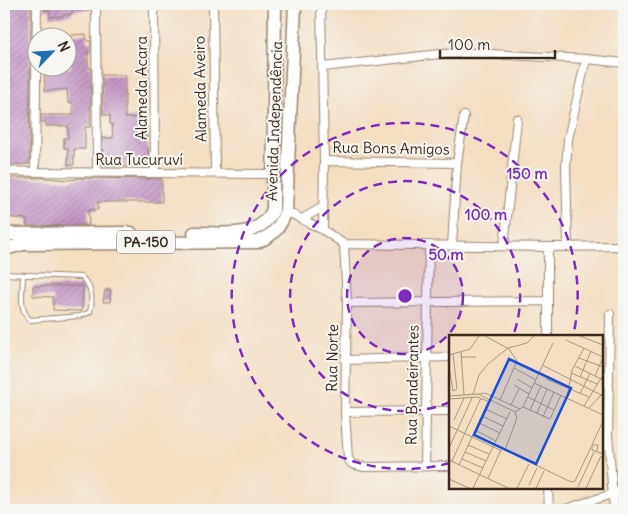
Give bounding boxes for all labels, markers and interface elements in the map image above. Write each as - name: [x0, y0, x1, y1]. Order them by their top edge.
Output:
- north arrow: [28, 28, 78, 78]
- scale bar: [440, 28, 556, 60]
- text: 100 m: [448, 35, 490, 54]
- street label: Alameda Acara: [132, 36, 151, 140]
- street label: Alameda Aveiro: [190, 36, 210, 142]
- text: N: [54, 38, 74, 55]
- street label: Avenida Independência: [262, 40, 286, 201]
- street label: Rua Bons Amigos: [332, 137, 450, 159]
- street label: Rua Tucuruví: [95, 150, 183, 169]
- text: 150 m: [506, 164, 548, 183]
- text: 100 m: [465, 205, 507, 224]
- road number: PA-150: [117, 230, 175, 253]
- text: 50 m: [428, 245, 464, 264]
- centre of rings: [396, 287, 414, 305]
- street label: Rua Norte: [322, 324, 342, 392]
- street label: Rua Bandeirantes: [401, 324, 423, 445]
- inset map: [449, 335, 603, 489]

